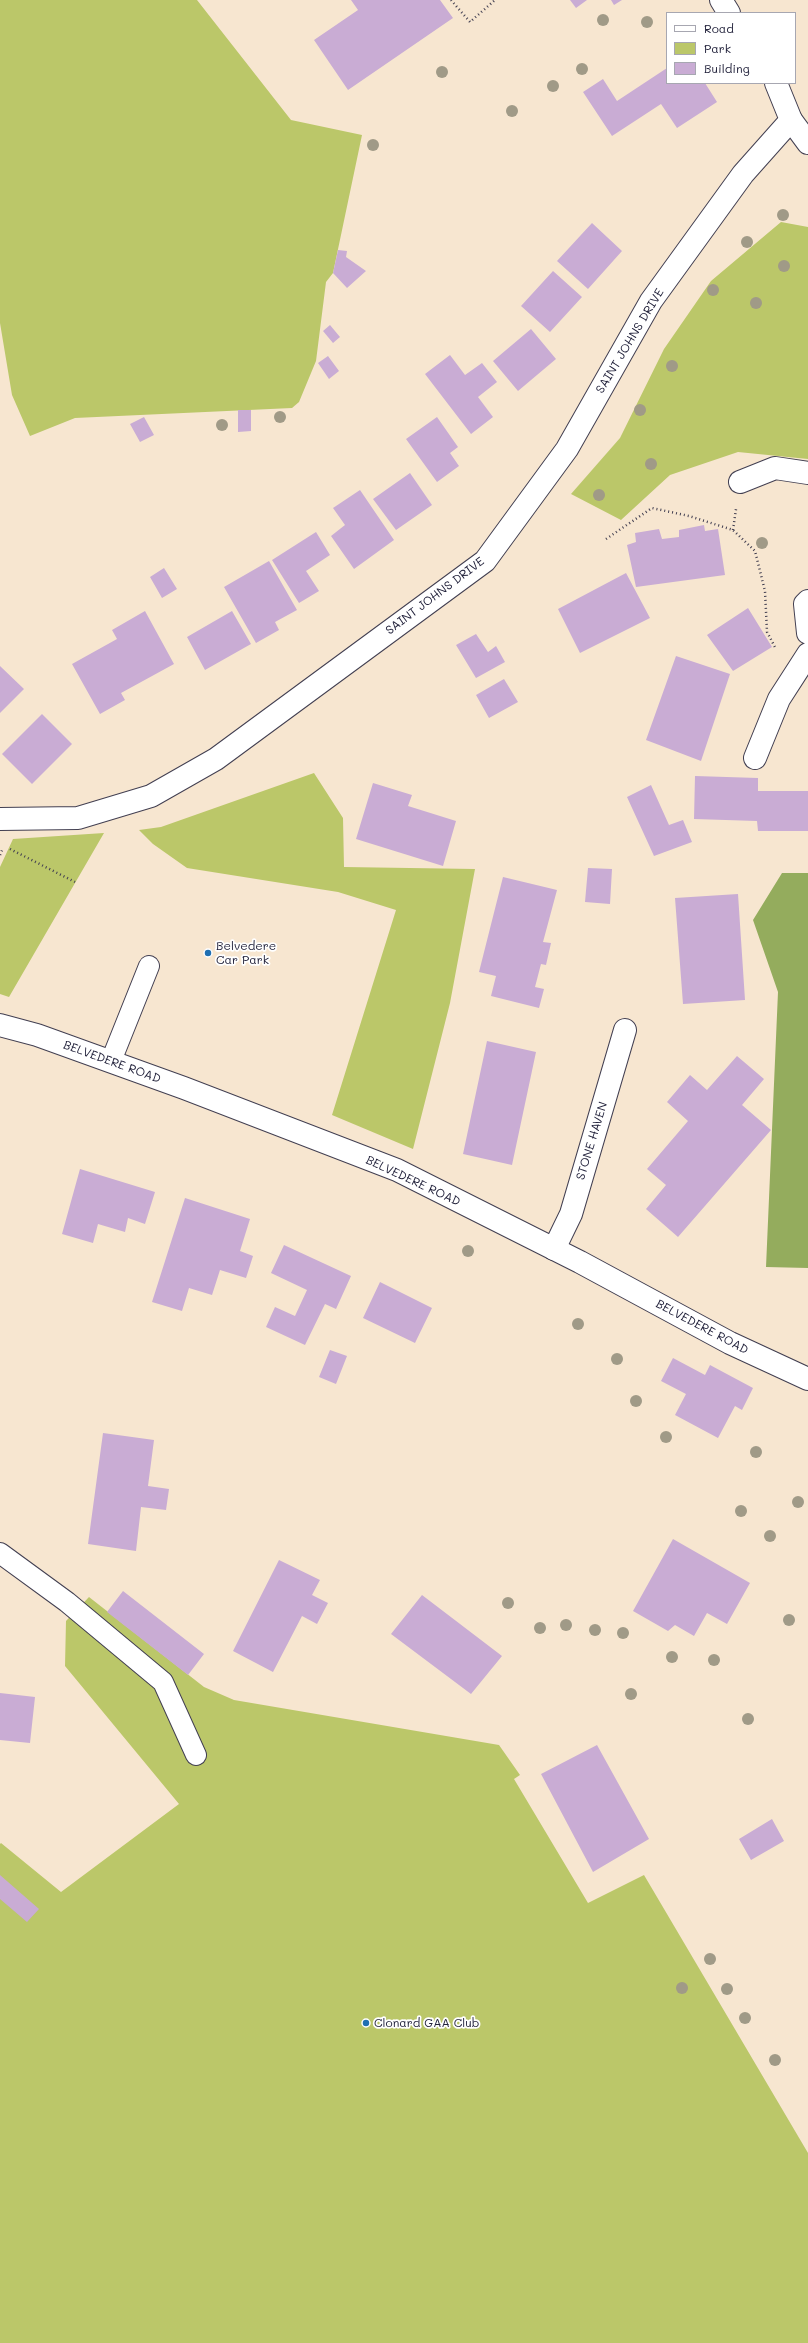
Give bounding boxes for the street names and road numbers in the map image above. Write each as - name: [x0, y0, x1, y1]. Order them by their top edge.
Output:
- street label: SAINT JOHNS DRIVE: [593, 286, 667, 396]
- street label: SAINT JOHNS DRIVE: [383, 554, 487, 638]
- street label: BELVEDERE ROAD: [61, 1038, 163, 1086]
- street label: STONE HAVEN: [573, 1100, 611, 1182]
- street label: BELVEDERE ROAD: [364, 1153, 462, 1209]
- street label: BELVEDERE ROAD: [653, 1297, 751, 1357]

